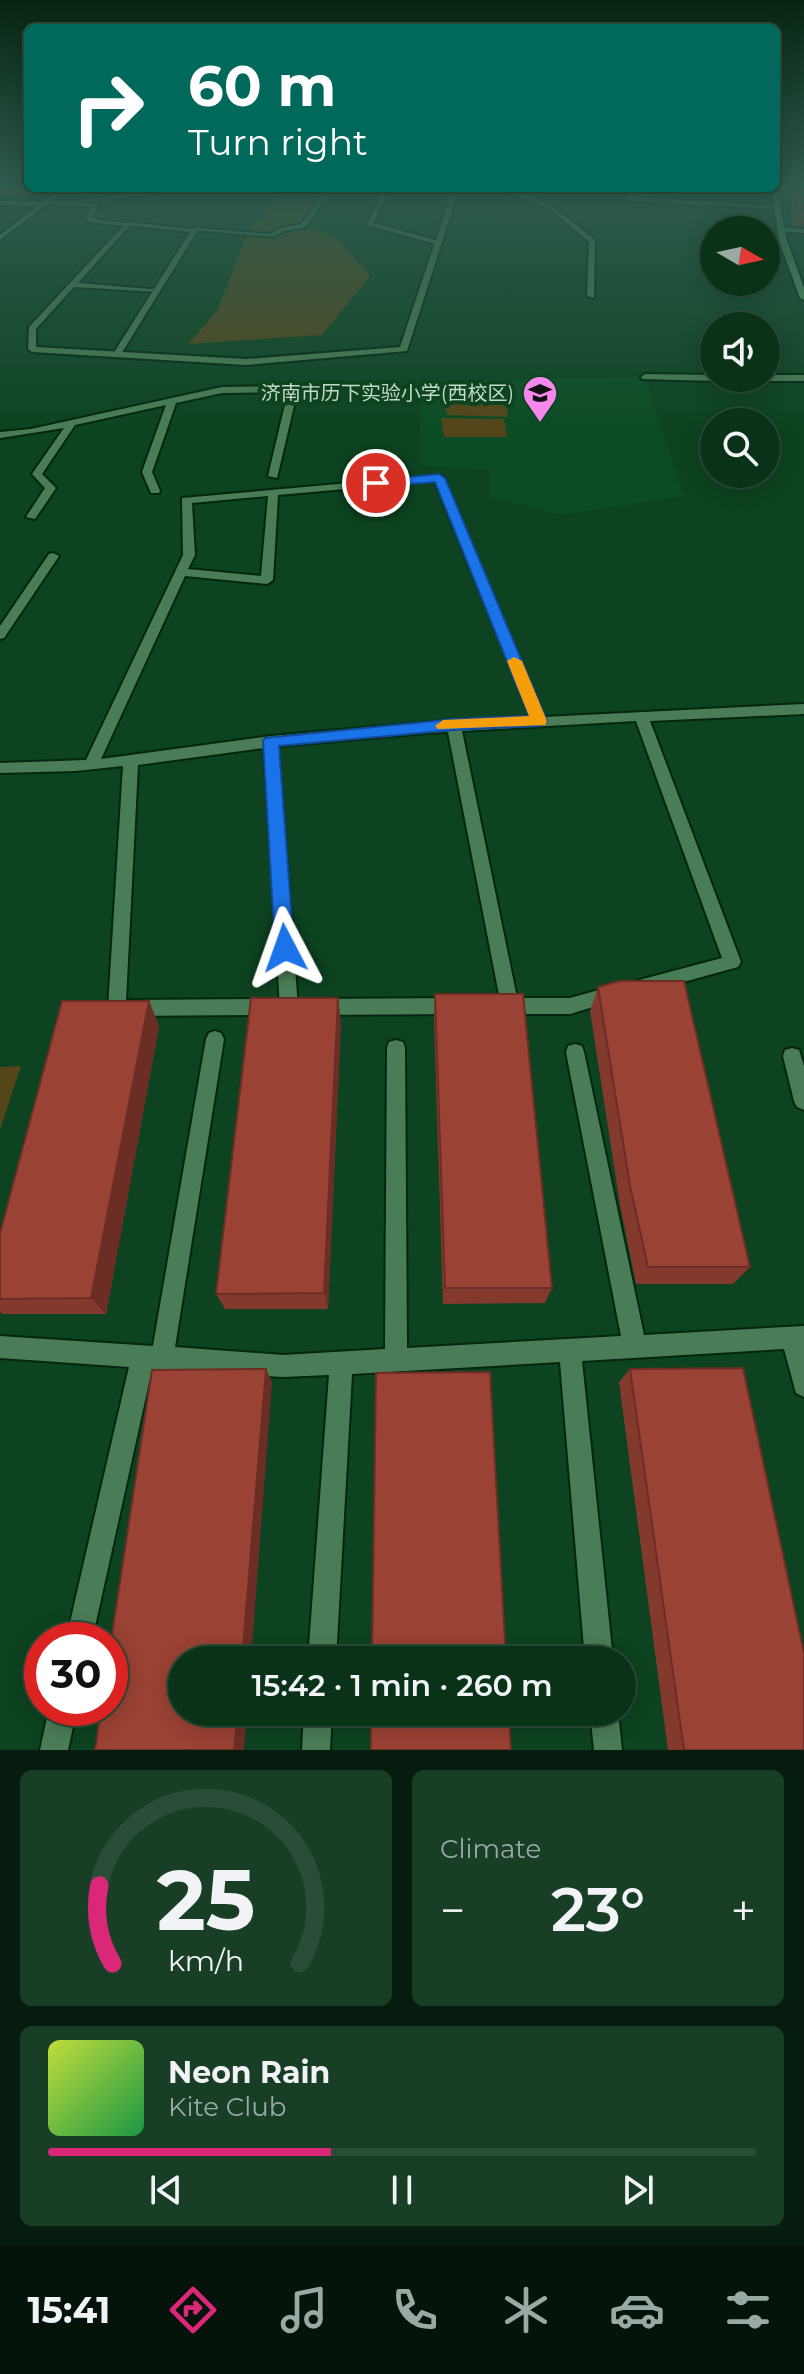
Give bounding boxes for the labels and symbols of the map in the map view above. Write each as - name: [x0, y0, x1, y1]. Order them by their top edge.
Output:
- north arrow: [700, 216, 780, 296]
- school or university icon: 济南市历下实验小学(西校区): [521, 374, 559, 424]
- place label: 济南市历下实验小学(西校区): [261, 381, 514, 405]
- pin: [342, 449, 410, 517]
- position arrow: [243, 906, 327, 990]
- speed limit sign: 30: [24, 1622, 128, 1726]

